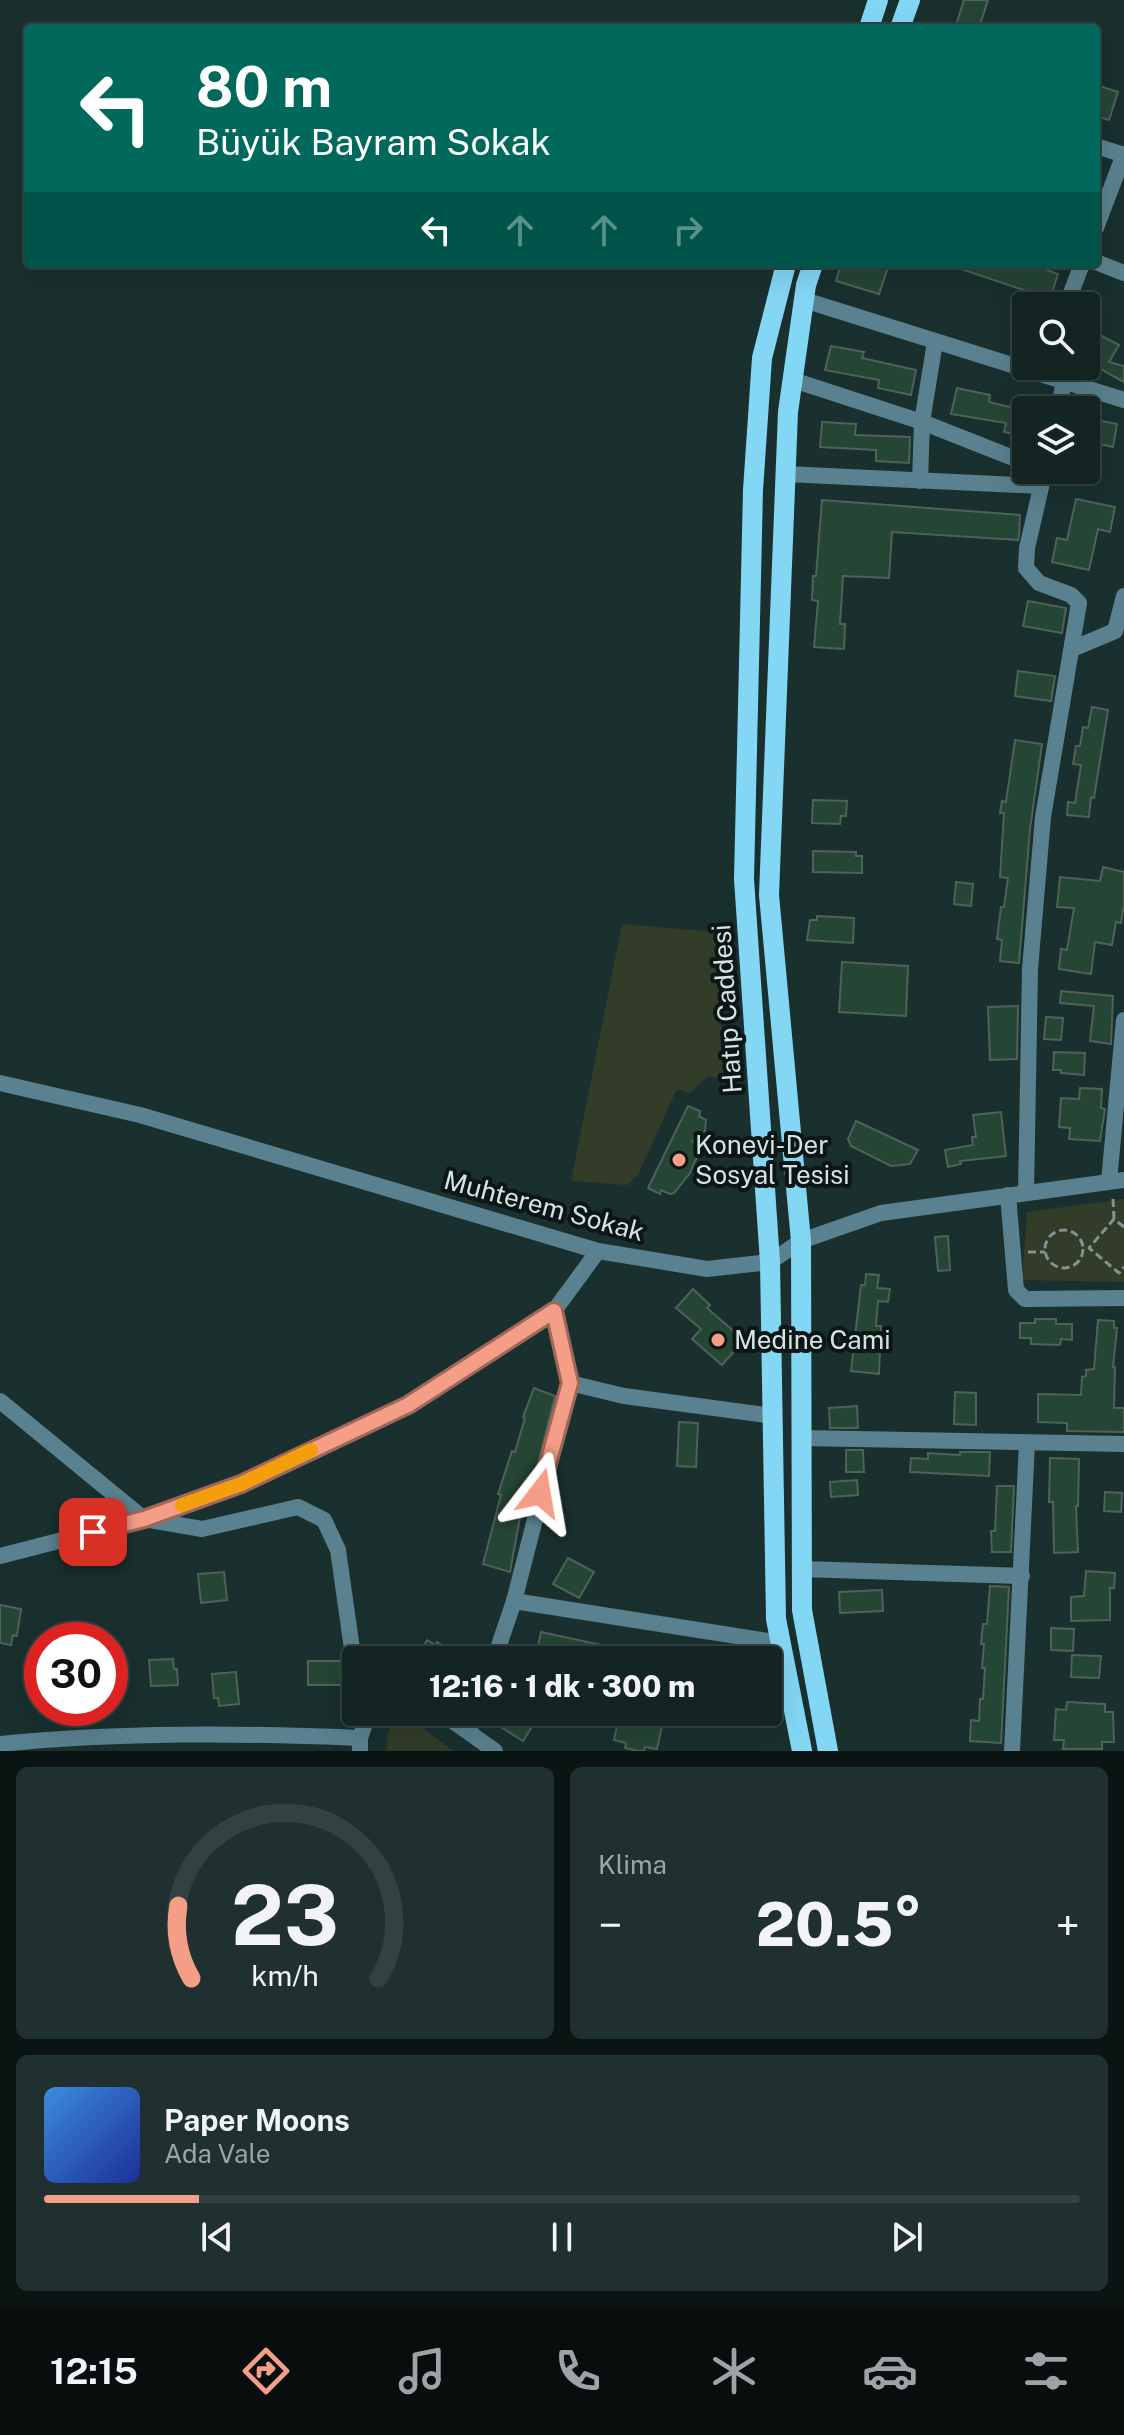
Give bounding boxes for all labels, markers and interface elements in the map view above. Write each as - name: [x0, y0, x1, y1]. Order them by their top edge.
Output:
- text: 80 m: [196, 54, 332, 120]
- icon: left: [64, 56, 168, 160]
- text: Büyük Bayram Sokak: [196, 121, 551, 163]
- icon: left: [414, 208, 458, 252]
- icon: ahead: [498, 208, 542, 252]
- icon: ahead: [582, 208, 626, 252]
- icon: right: [666, 208, 710, 252]
- map controls: [1012, 292, 1100, 484]
- button: search: [1012, 292, 1100, 380]
- button: layers: [1012, 396, 1100, 484]
- street label: Hatıp Caddesi: [705, 924, 748, 1094]
- place label: Konevi-Der Sosyal Tesisi: [695, 1129, 850, 1190]
- marker: Konevi-Der Sosyal Tesisi: [670, 1151, 688, 1169]
- street label: Muhterem Sokak: [441, 1164, 648, 1247]
- place label: Medine Cami: [734, 1324, 890, 1355]
- marker: Medine Cami: [709, 1331, 727, 1349]
- position arrow: [498, 1451, 582, 1535]
- pin: [59, 1498, 127, 1566]
- icon: arrive: [71, 1510, 115, 1554]
- speed limit sign: 30: [24, 1622, 128, 1726]
- text: 12:16 · 1 dk · 300 m: [429, 1668, 695, 1704]
- text: Klima: [598, 1849, 667, 1880]
- text: 23: [231, 1866, 339, 1964]
- text: 20.5°: [756, 1889, 922, 1960]
- text: −: [598, 1899, 622, 1951]
- text: +: [1056, 1899, 1080, 1951]
- text: km/h: [251, 1959, 319, 1992]
- text: Paper Moons: [164, 2102, 350, 2138]
- text: Ada Vale: [164, 2138, 270, 2169]
- icon: previous: [195, 2215, 239, 2259]
- icon: pause: [540, 2215, 584, 2259]
- icon: next: [885, 2215, 929, 2259]
- icon: directions: [238, 2343, 294, 2399]
- icon: music: [394, 2343, 450, 2399]
- icon: phone: [550, 2343, 606, 2399]
- icon: climate: [706, 2343, 762, 2399]
- icon: car: [862, 2343, 918, 2399]
- icon: filters: [1018, 2343, 1074, 2399]
- text: 12:15: [50, 2350, 138, 2392]

